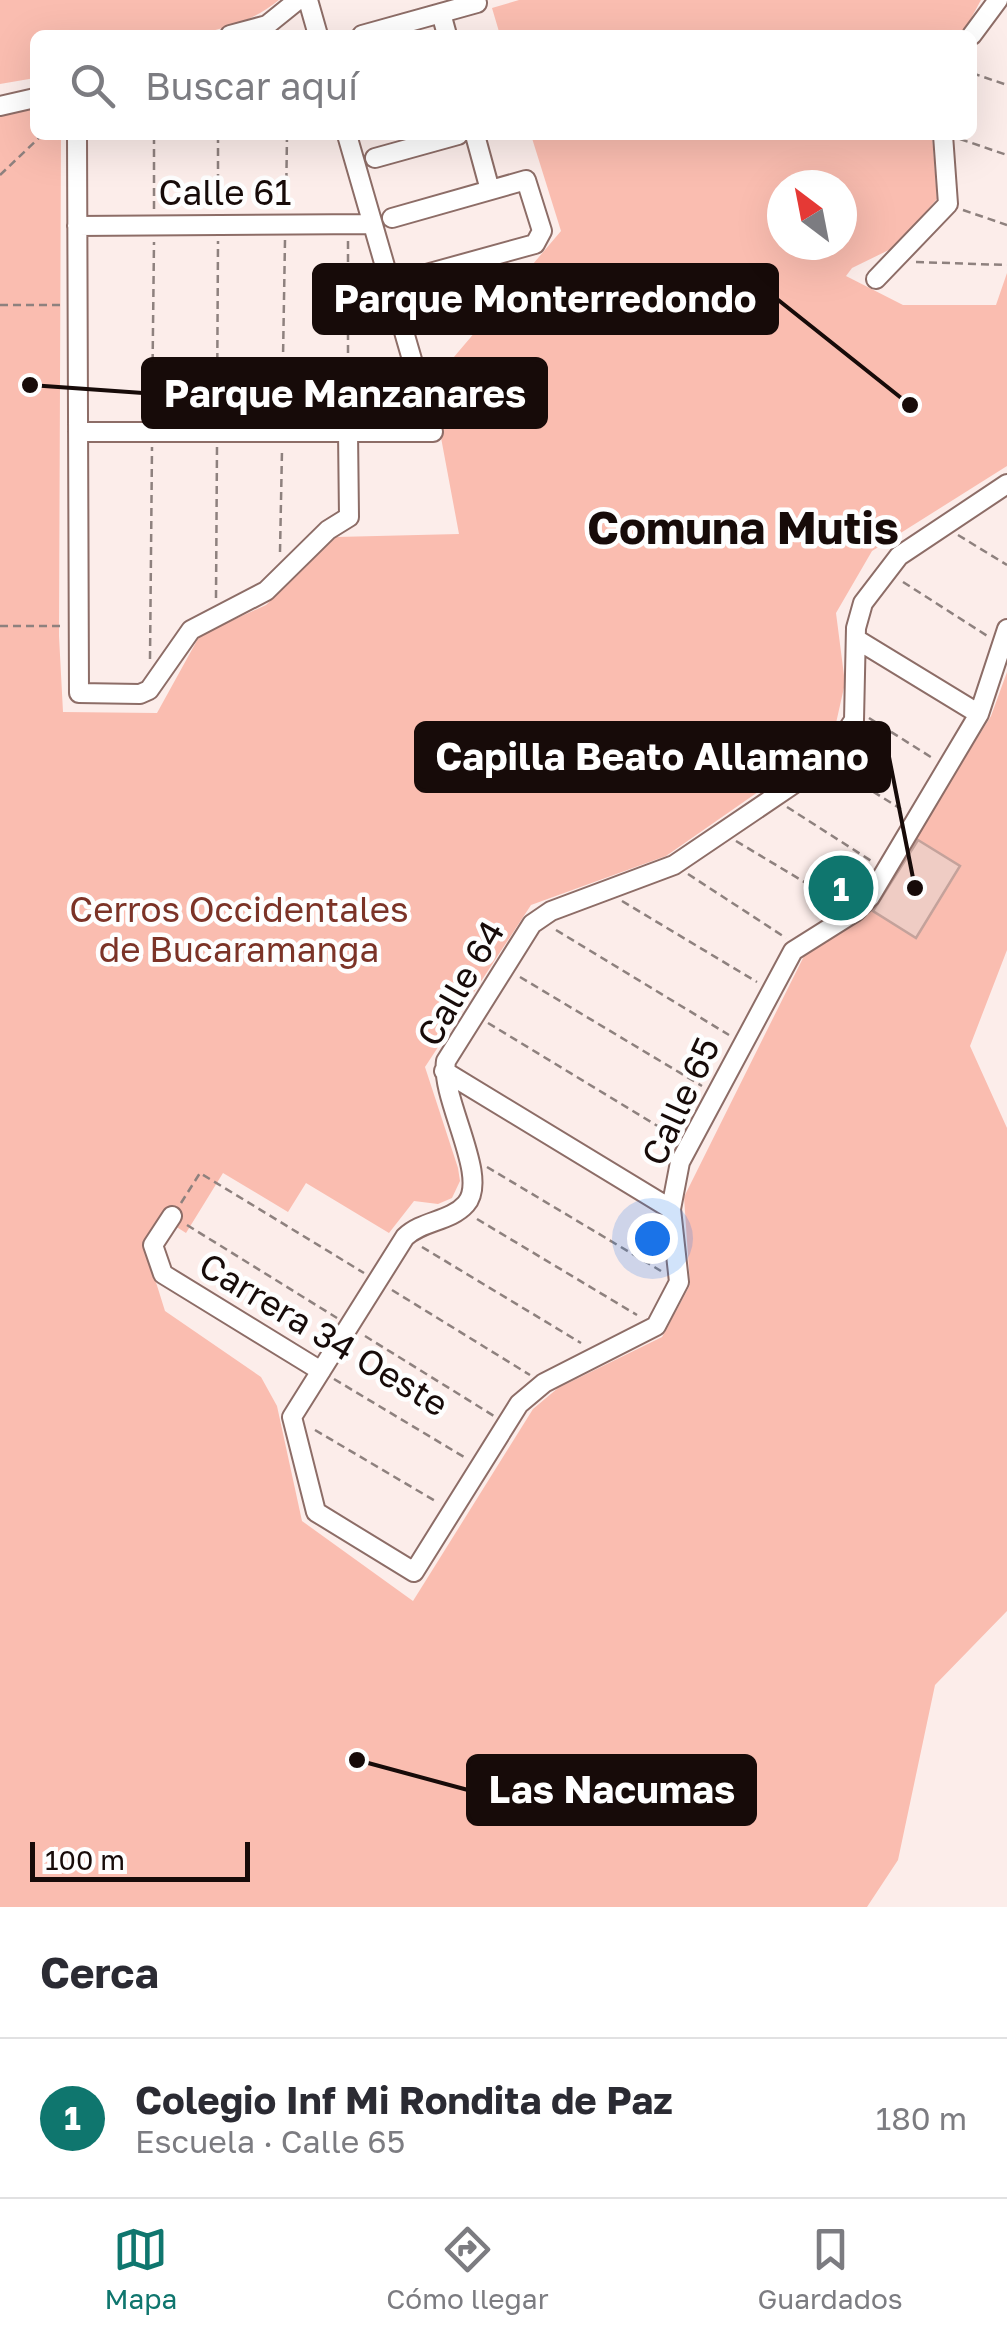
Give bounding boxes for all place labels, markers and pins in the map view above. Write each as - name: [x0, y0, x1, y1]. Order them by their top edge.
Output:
- callout: Parque Monterredondo: [314, 265, 777, 333]
- callout: Parque Manzanares: [143, 359, 546, 427]
- callout: Capilla Beato Allamano: [416, 723, 889, 791]
- pin: 1: [808, 850, 874, 926]
- callout: Las Nacumas: [468, 1756, 755, 1824]

